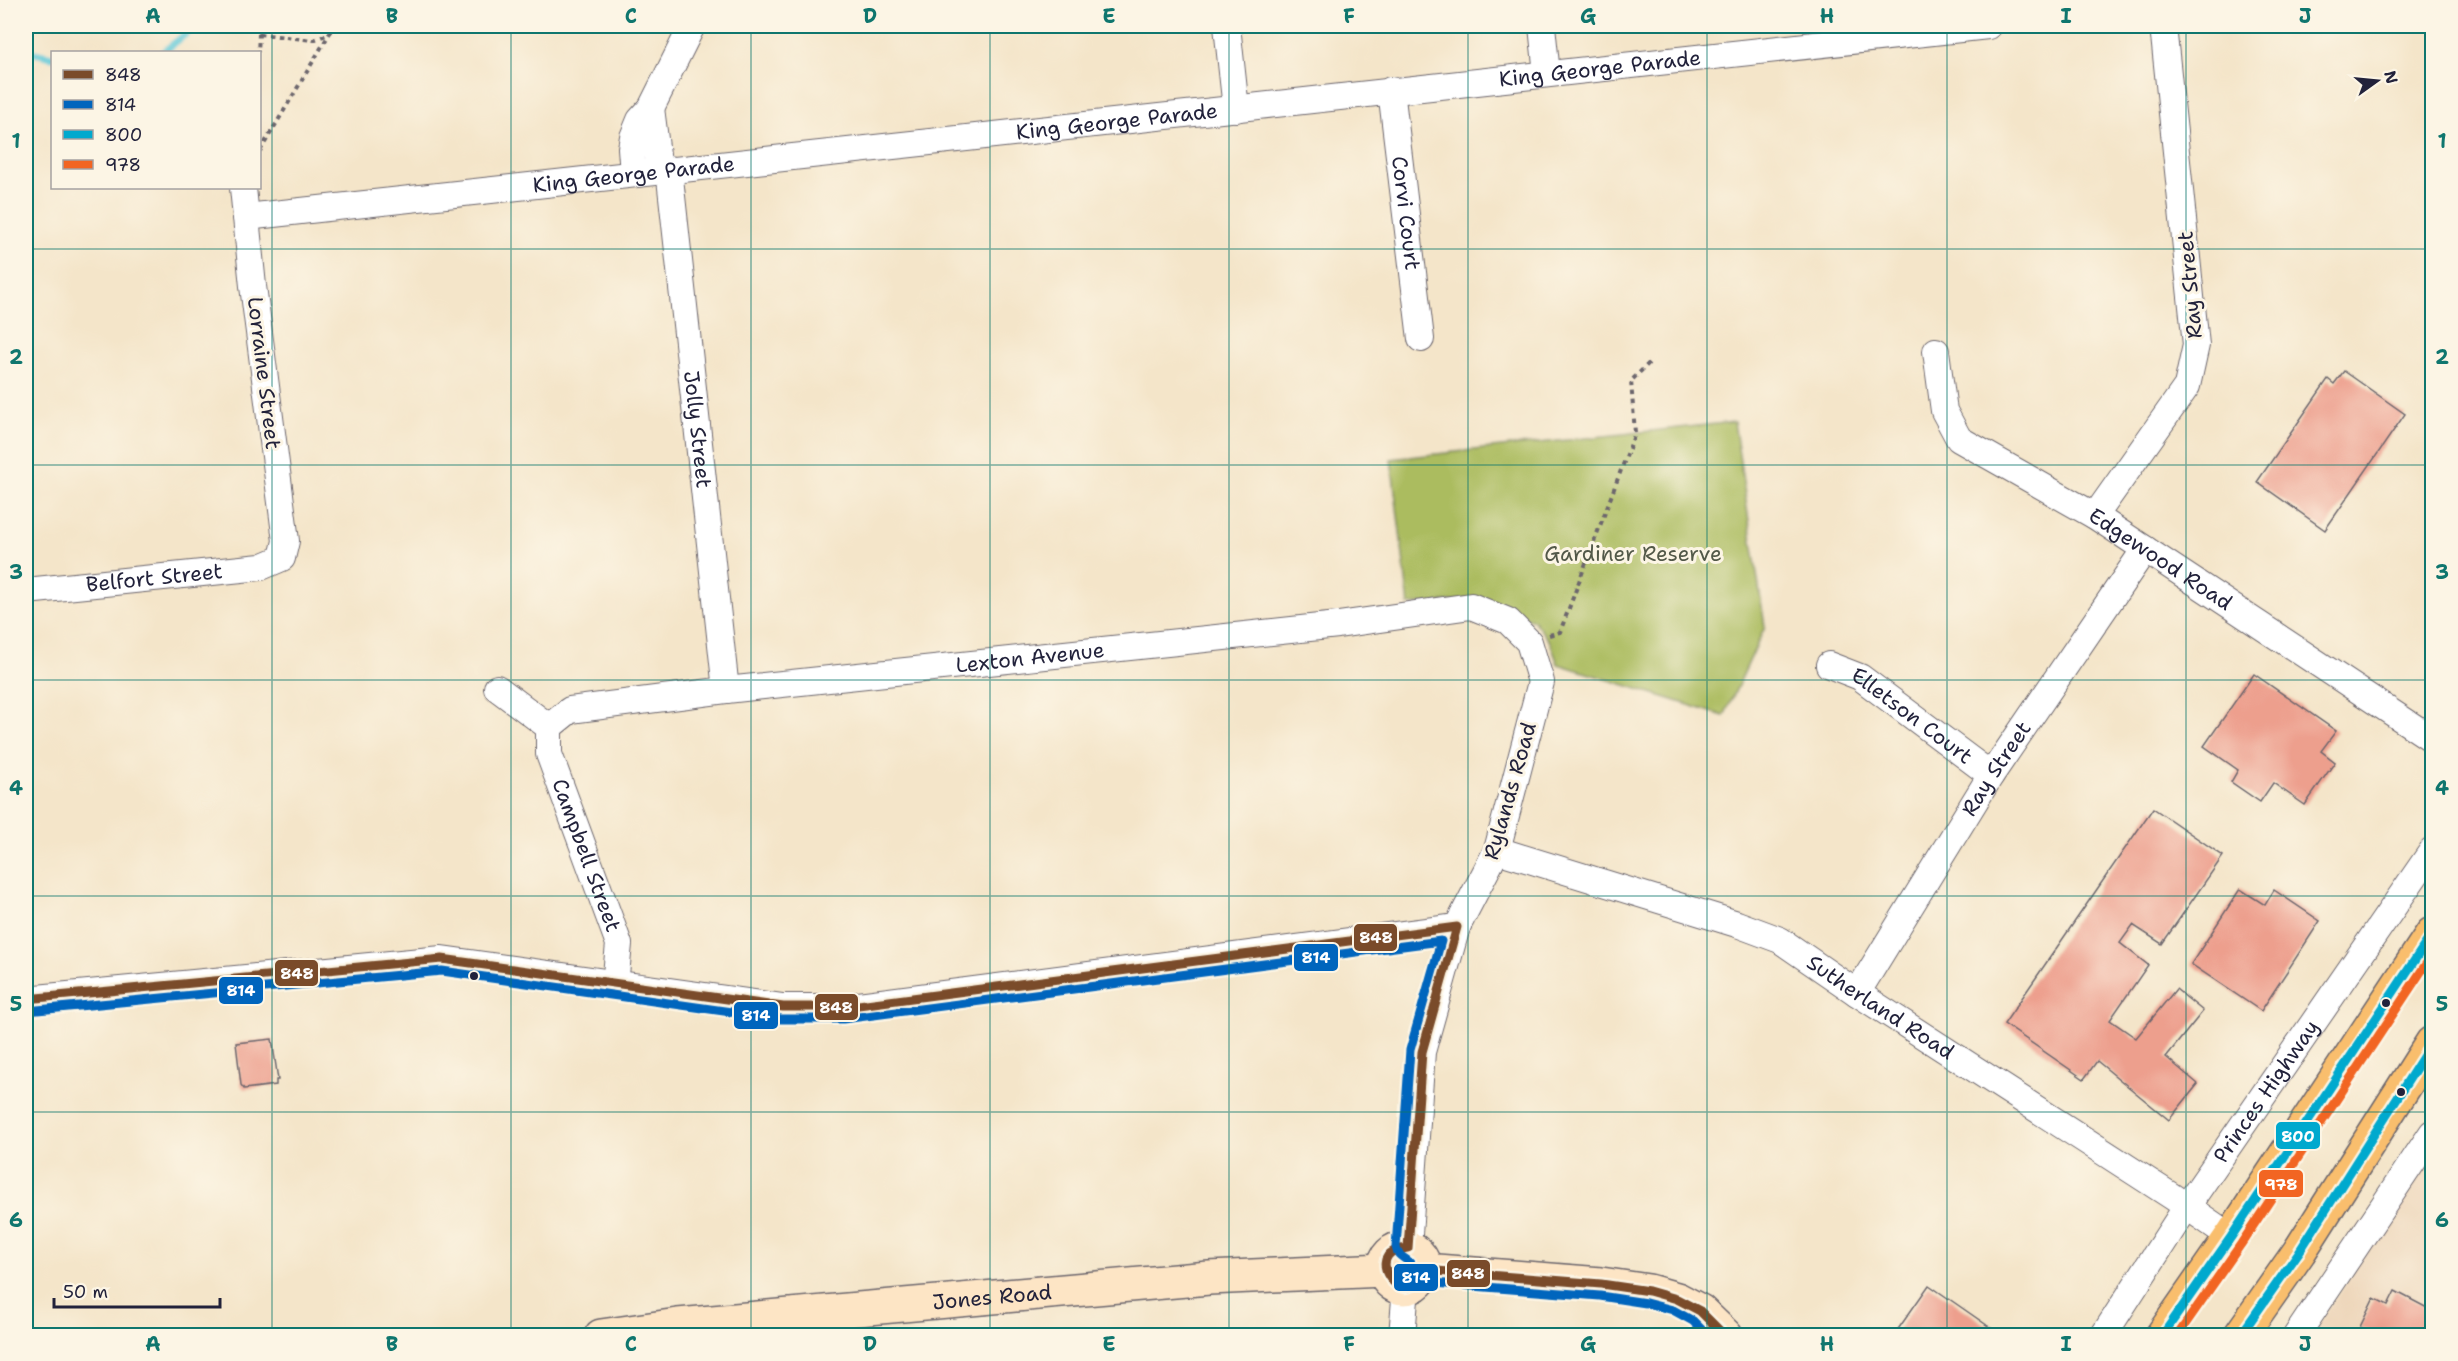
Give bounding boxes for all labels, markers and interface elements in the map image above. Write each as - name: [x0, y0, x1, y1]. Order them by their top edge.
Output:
- text: A: [145, 3, 161, 29]
- text: B: [386, 3, 398, 29]
- text: C: [625, 3, 637, 29]
- text: D: [863, 3, 877, 29]
- text: E: [1102, 3, 1116, 29]
- text: F: [1343, 3, 1355, 29]
- text: G: [1580, 3, 1596, 29]
- text: H: [1820, 3, 1834, 29]
- text: I: [2060, 3, 2072, 29]
- text: J: [2299, 3, 2312, 29]
- street label: King George Parade: [1498, 44, 1702, 94]
- legend: [51, 51, 261, 189]
- north arrow: [2347, 51, 2407, 111]
- text: 848: [105, 63, 142, 87]
- text: N: [2379, 68, 2403, 86]
- text: 814: [105, 93, 136, 117]
- street label: King George Parade: [1014, 97, 1219, 146]
- text: 800: [105, 123, 142, 147]
- text: 1: [11, 128, 21, 154]
- text: 1: [2437, 128, 2447, 154]
- street label: King George Parade: [531, 150, 736, 199]
- text: 978: [105, 153, 141, 177]
- street label: Corvi Court: [1385, 154, 1427, 272]
- street label: Ray Street: [2171, 230, 2209, 340]
- street label: Lorraine Street: [241, 295, 287, 451]
- text: 2: [9, 344, 23, 370]
- text: 2: [2435, 344, 2449, 370]
- street label: Jolly Street: [677, 369, 718, 490]
- street label: Edgewood Road: [2083, 502, 2238, 617]
- park label: Gardiner Reserve: [1544, 540, 1722, 568]
- street label: Belfort Street: [85, 557, 224, 599]
- text: 3: [9, 559, 23, 585]
- text: 3: [2435, 559, 2449, 585]
- street label: Lexton Avenue: [954, 636, 1106, 680]
- street label: Elletson Court: [1848, 661, 1978, 770]
- street label: Ray Street: [1955, 716, 2037, 821]
- street label: Rylands Road: [1477, 719, 1543, 863]
- text: 4: [9, 775, 23, 801]
- street label: Campbell Street: [545, 775, 627, 936]
- text: 4: [2435, 775, 2449, 801]
- line badge: 848: [1353, 923, 1398, 952]
- text: 848: [1359, 927, 1393, 948]
- line badge: 814: [1293, 943, 1339, 972]
- text: 814: [1301, 947, 1331, 968]
- street label: Sutherland Road: [1801, 949, 1960, 1066]
- line badge: 848: [274, 959, 319, 987]
- text: 848: [280, 963, 314, 984]
- unlabelled marker: [468, 970, 480, 982]
- line badge: 814: [218, 976, 264, 1005]
- text: 814: [226, 980, 256, 1001]
- text: 5: [10, 991, 22, 1017]
- text: 5: [2436, 991, 2448, 1017]
- line badge: 848: [814, 993, 859, 1021]
- text: 848: [819, 997, 853, 1018]
- unlabelled marker: [2380, 997, 2392, 1009]
- line badge: 814: [733, 1001, 779, 1030]
- text: 814: [741, 1005, 771, 1026]
- street label: Princes Highway: [2207, 1014, 2325, 1168]
- unlabelled marker: [2395, 1086, 2407, 1098]
- line badge: 800: [2275, 1121, 2321, 1150]
- text: 800: [2281, 1126, 2315, 1147]
- line badge: 978: [2258, 1169, 2304, 1198]
- text: 978: [2264, 1174, 2298, 1195]
- text: 6: [9, 1207, 23, 1233]
- text: 6: [2435, 1207, 2449, 1233]
- line badge: 848: [1446, 1259, 1491, 1288]
- line badge: 814: [1393, 1263, 1439, 1292]
- text: 848: [1451, 1263, 1485, 1284]
- text: 814: [1401, 1267, 1431, 1288]
- scale bar: [54, 1271, 220, 1309]
- street label: Jones Road: [931, 1278, 1053, 1316]
- text: 50 m: [63, 1280, 108, 1304]
- text: A: [145, 1331, 161, 1357]
- text: B: [386, 1331, 398, 1357]
- text: C: [625, 1331, 637, 1357]
- text: D: [863, 1331, 877, 1357]
- text: E: [1102, 1331, 1116, 1357]
- text: F: [1343, 1331, 1355, 1357]
- text: G: [1580, 1331, 1596, 1357]
- text: H: [1820, 1331, 1834, 1357]
- text: I: [2060, 1331, 2072, 1357]
- text: J: [2299, 1331, 2312, 1357]

